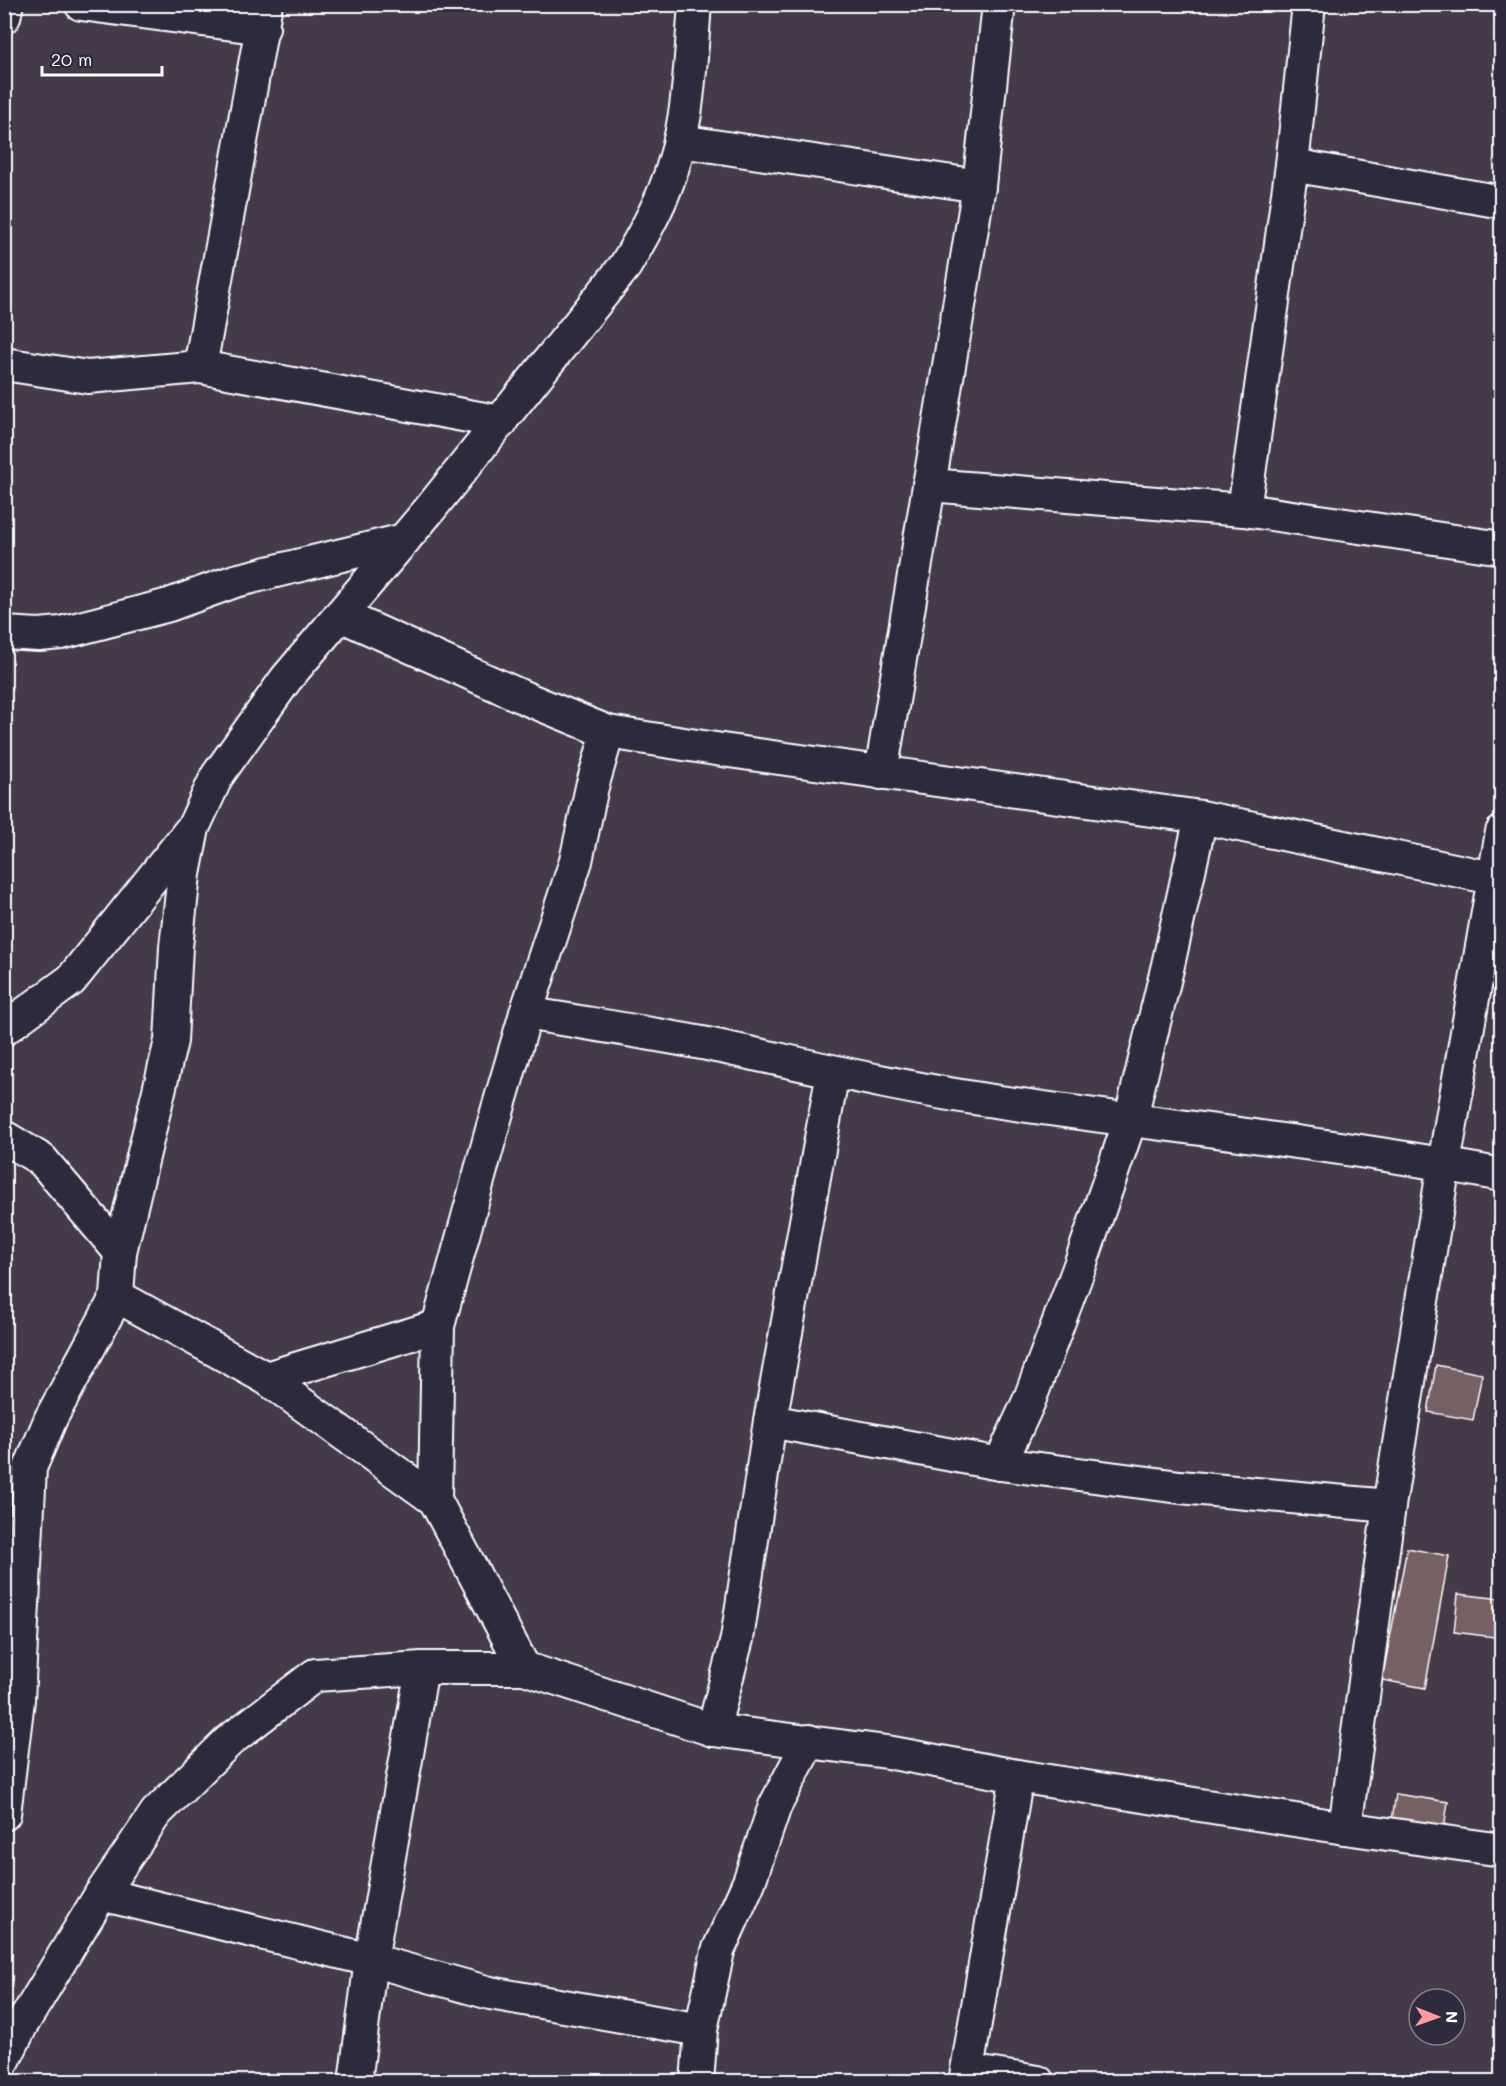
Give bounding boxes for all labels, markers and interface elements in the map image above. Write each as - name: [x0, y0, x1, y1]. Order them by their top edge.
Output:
- scale bar: [42, 39, 162, 77]
- text: 20 m: [51, 47, 92, 71]
- north arrow: [1407, 1987, 1467, 2047]
- text: N: [1442, 2011, 1463, 2024]

